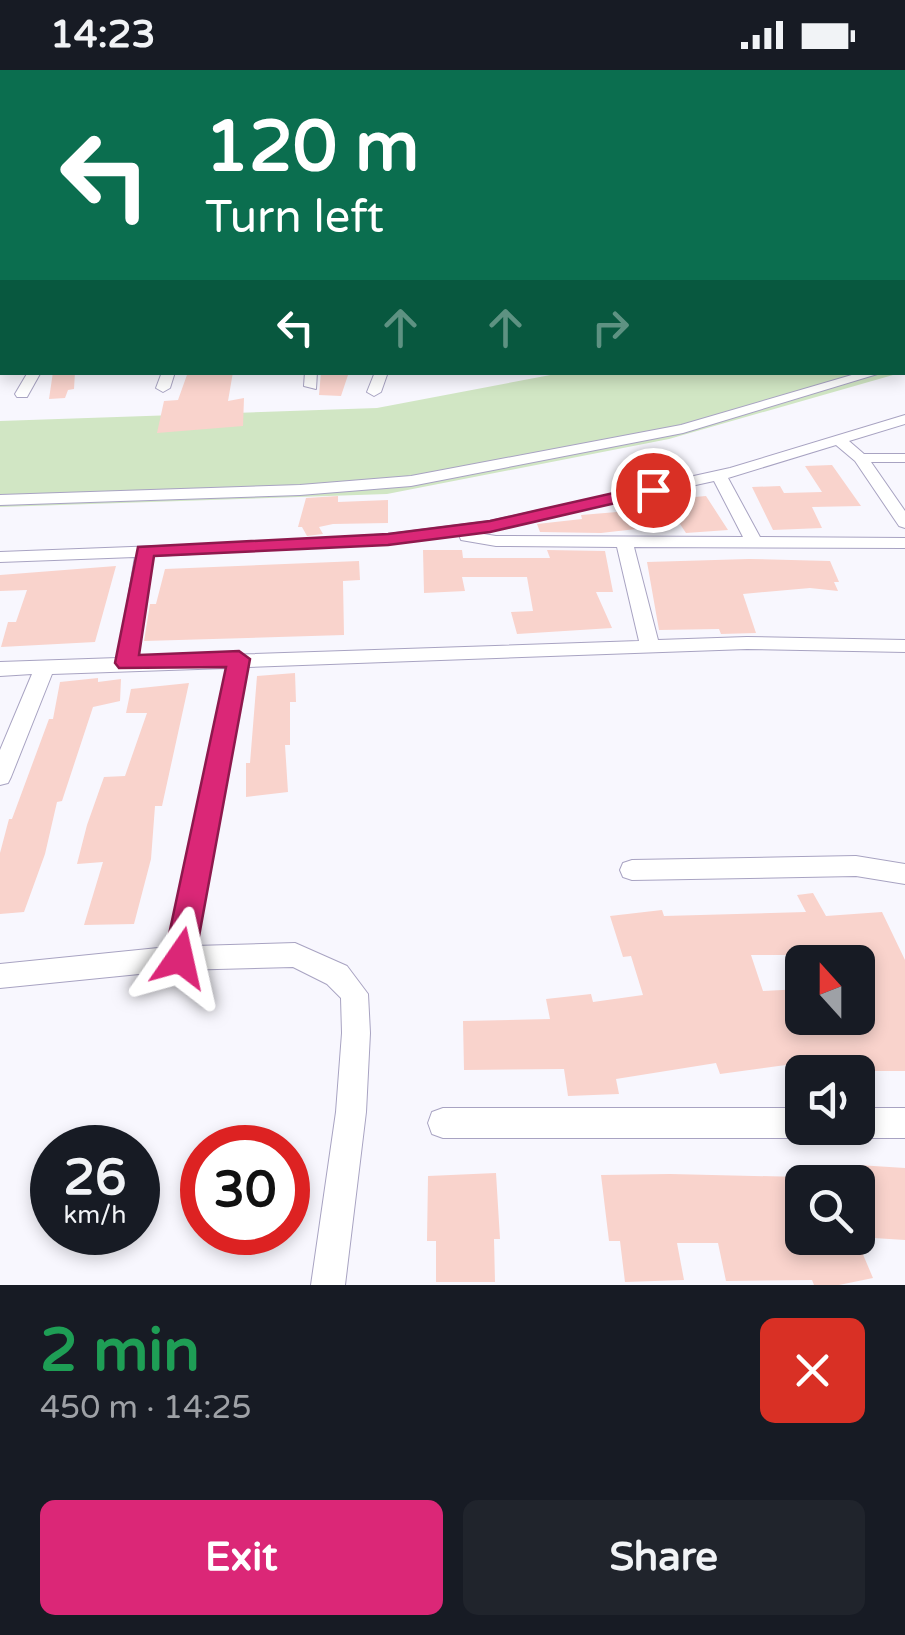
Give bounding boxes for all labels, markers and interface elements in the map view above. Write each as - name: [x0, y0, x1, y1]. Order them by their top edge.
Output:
- text: 14:23: [50, 12, 155, 58]
- text: 120 m: [205, 106, 419, 190]
- icon: left: [40, 110, 170, 240]
- text: Turn left: [205, 191, 384, 245]
- icon: left: [268, 300, 323, 355]
- icon: ahead: [373, 300, 428, 355]
- icon: ahead: [478, 300, 533, 355]
- icon: right: [583, 300, 638, 355]
- pin: [611, 448, 696, 533]
- icon: arrive: [626, 463, 681, 518]
- position arrow: [128, 906, 232, 1010]
- north arrow: [785, 945, 875, 1035]
- map controls: [785, 945, 875, 1255]
- button: sound: [785, 1055, 875, 1145]
- speed limit sign: 30: [180, 1125, 310, 1255]
- text: 26: [64, 1148, 126, 1208]
- button: search: [785, 1165, 875, 1255]
- text: km/h: [64, 1200, 126, 1230]
- text: 2 min: [40, 1315, 200, 1387]
- button: close: [760, 1318, 865, 1423]
- text: 450 m · 14:25: [40, 1389, 252, 1427]
- button: Exit: [40, 1500, 443, 1615]
- button: Share: [463, 1500, 865, 1615]

